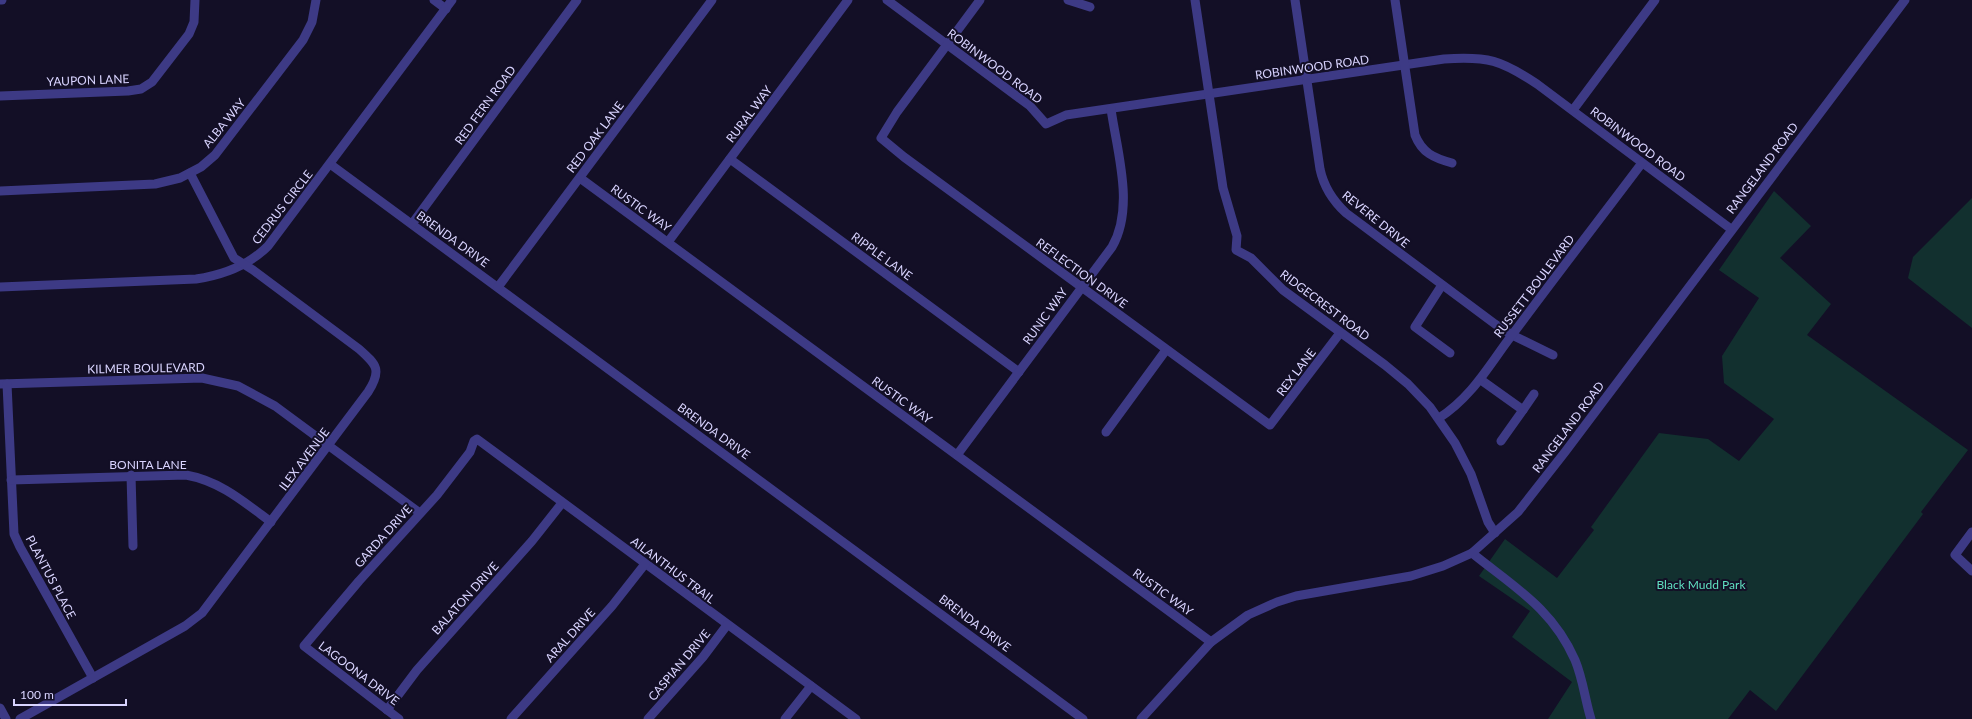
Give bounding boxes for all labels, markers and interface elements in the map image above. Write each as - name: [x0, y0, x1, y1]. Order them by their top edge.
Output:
- street label: ROBINWOOD ROAD: [945, 25, 1045, 107]
- street label: ROBINWOOD ROAD: [1254, 52, 1370, 82]
- street label: RED FERN ROAD: [451, 62, 519, 148]
- street label: YAUPON LANE: [46, 71, 130, 89]
- street label: RURAL WAY: [723, 82, 776, 145]
- street label: ALBA WAY: [200, 95, 249, 151]
- street label: RED OAK LANE: [563, 98, 627, 176]
- street label: ROBINWOOD ROAD: [1588, 103, 1688, 185]
- street label: RANGELAND ROAD: [1723, 119, 1801, 217]
- street label: CEDRUS CIRCLE: [248, 167, 316, 247]
- street label: RUSTIC WAY: [608, 181, 674, 235]
- street label: REVERE DRIVE: [1339, 187, 1413, 251]
- street label: BRENDA DRIVE: [414, 208, 492, 270]
- street label: RIPPLE LANE: [849, 229, 916, 283]
- street label: RUSSETT BOULEVARD: [1490, 232, 1578, 340]
- street label: REFLECTION DRIVE: [1033, 235, 1131, 311]
- street label: RIDGECREST ROAD: [1277, 266, 1373, 344]
- street label: RUNIC WAY: [1019, 284, 1071, 347]
- street label: REX LANE: [1273, 345, 1319, 399]
- street label: KILMER BOULEVARD: [87, 359, 205, 377]
- street label: RUSTIC WAY: [869, 373, 935, 427]
- street label: RANGELAND ROAD: [1529, 378, 1607, 476]
- street label: BRENDA DRIVE: [675, 400, 753, 462]
- street label: ILEX AVENUE: [276, 425, 332, 493]
- street label: BONITA LANE: [109, 457, 187, 472]
- street label: GARDA DRIVE: [351, 502, 415, 570]
- street label: PLANTUS PLACE: [23, 533, 79, 621]
- street label: AILANTHUS TRAIL: [628, 533, 718, 607]
- street label: BALATON DRIVE: [428, 558, 502, 638]
- street label: RUSTIC WAY: [1130, 565, 1196, 619]
- park label: Black Mudd Park: [1656, 577, 1746, 592]
- street label: BRENDA DRIVE: [936, 591, 1014, 655]
- street label: ARAL DRIVE: [542, 605, 598, 665]
- street label: CASPIAN DRIVE: [645, 626, 713, 704]
- street label: LAGOONA DRIVE: [316, 638, 402, 708]
- scale bar: [14, 681, 126, 707]
- text: 100 m: [20, 687, 54, 702]

